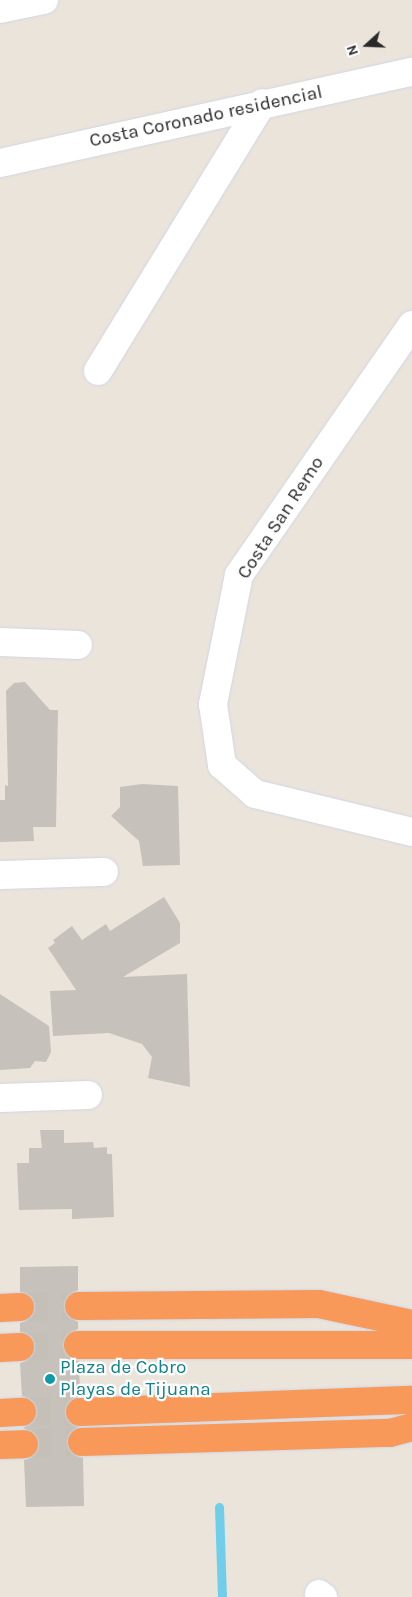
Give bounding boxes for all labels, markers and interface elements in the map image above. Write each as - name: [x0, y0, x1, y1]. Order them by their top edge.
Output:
- north arrow: [342, 20, 392, 70]
- text: N: [343, 43, 362, 58]
- street label: Costa Coronado residencial: [87, 81, 325, 153]
- street label: Costa San Remo: [233, 452, 329, 584]
- place label: Plaza de Cobro Playas de Tijuana: [60, 1357, 211, 1401]
- marker: Plaza de Cobro Playas de Tijuana: [44, 1373, 56, 1385]

